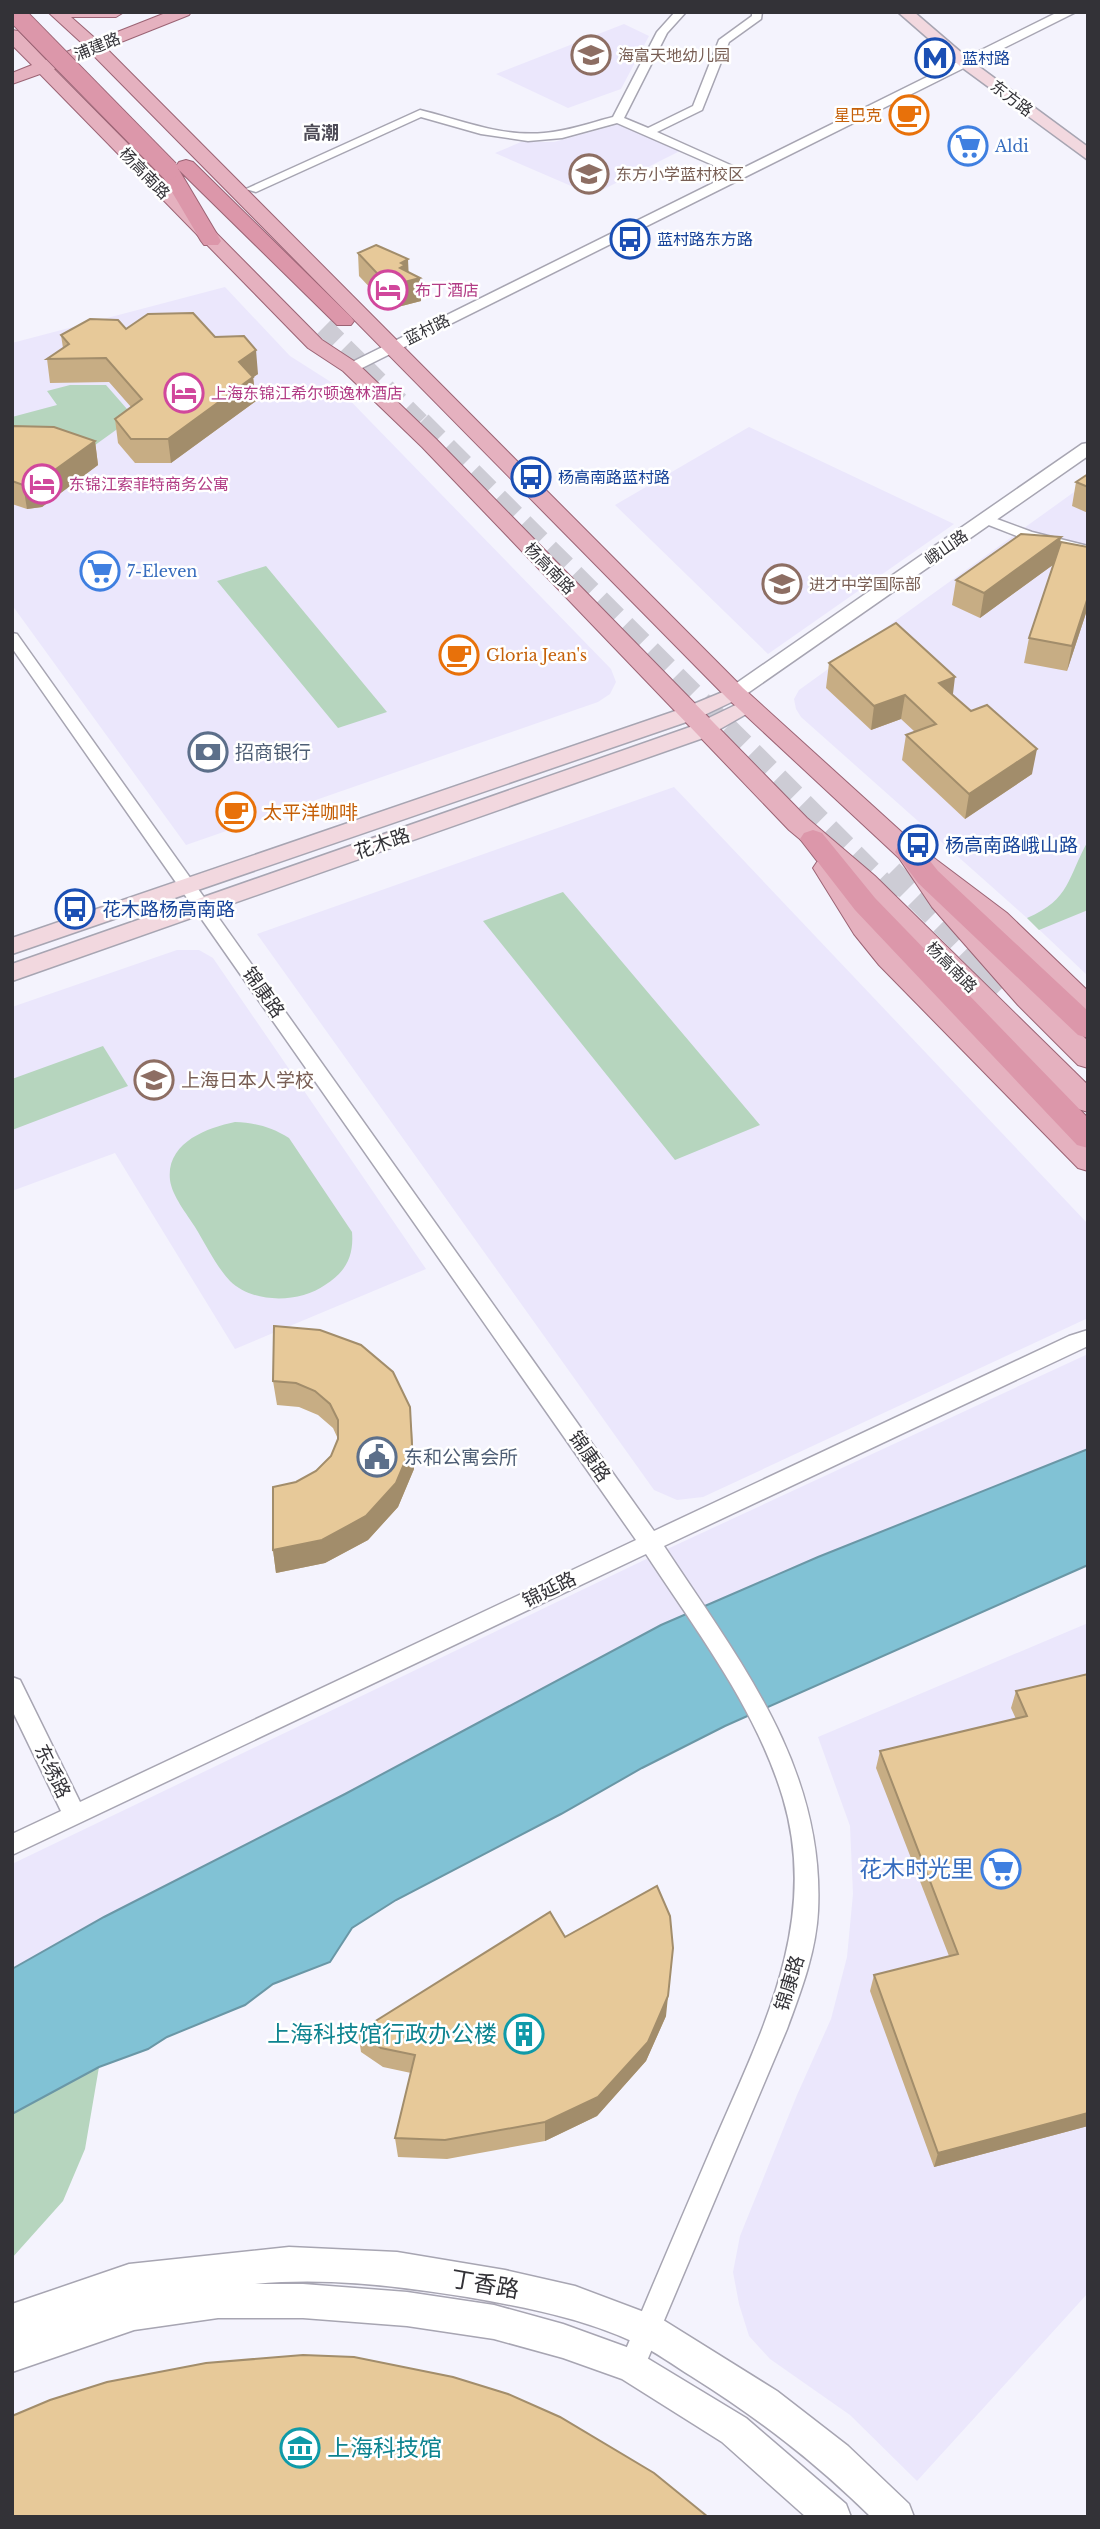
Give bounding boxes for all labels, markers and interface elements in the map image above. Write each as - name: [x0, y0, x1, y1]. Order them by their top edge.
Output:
- street label: 浦建路: [71, 28, 123, 64]
- school or university icon: 海富天地幼儿园: [570, 34, 612, 76]
- metro station icon: 蓝村路: [914, 37, 956, 79]
- place label: 海富天地幼儿园: [618, 45, 730, 65]
- place label: 蓝村路: [962, 48, 1010, 68]
- street label: 东方路: [987, 76, 1037, 120]
- cafe icon: 星巴克: [888, 94, 930, 136]
- place label: 星巴克: [834, 105, 882, 125]
- district label: 高潮: [303, 122, 339, 144]
- supermarket icon: Aldi: [947, 125, 989, 167]
- place label: Aldi: [994, 136, 1029, 156]
- street label: 杨高南路: [116, 143, 174, 203]
- school or university icon: 东方小学蓝村校区: [568, 153, 610, 195]
- place label: 东方小学蓝村校区: [616, 164, 744, 184]
- bus stop icon: 蓝村路东方路: [609, 218, 651, 260]
- place label: 蓝村路东方路: [657, 229, 753, 249]
- hotel icon: 布丁酒店: [367, 269, 409, 311]
- place label: 布丁酒店: [415, 280, 479, 300]
- street label: 蓝村路: [401, 309, 453, 349]
- hotel icon: 上海东锦江希尔顿逸林酒店: [163, 372, 205, 414]
- place label: 上海东锦江希尔顿逸林酒店: [211, 383, 403, 403]
- bus stop icon: 杨高南路蓝村路: [510, 456, 552, 498]
- hotel icon: 东锦江索菲特商务公寓: [21, 463, 63, 505]
- place label: 杨高南路蓝村路: [558, 467, 670, 487]
- place label: 东锦江索菲特商务公寓: [69, 474, 229, 494]
- street label: 峨山路: [921, 525, 971, 569]
- street label: 杨高南路: [521, 538, 579, 598]
- supermarket icon: 7-Eleven: [79, 550, 121, 592]
- place label: 7-Eleven: [127, 561, 197, 581]
- school or university icon: 进才中学国际部: [761, 563, 803, 605]
- place label: 进才中学国际部: [809, 574, 921, 594]
- cafe icon: Gloria Jean's: [438, 634, 480, 676]
- place label: Gloria Jean's: [486, 645, 587, 665]
- bank icon: 招商银行: [187, 731, 229, 773]
- place label: 招商银行: [235, 741, 311, 764]
- cafe icon: 太平洋咖啡: [215, 791, 257, 833]
- place label: 太平洋咖啡: [263, 801, 358, 824]
- street label: 花木路: [351, 823, 413, 864]
- bus stop icon: 杨高南路峨山路: [897, 824, 939, 866]
- place label: 杨高南路峨山路: [945, 834, 1078, 857]
- bus stop icon: 花木路杨高南路: [54, 888, 96, 930]
- place label: 花木路杨高南路: [102, 898, 235, 921]
- street label: 杨高南路: [922, 937, 982, 997]
- street label: 锦康路: [238, 962, 289, 1022]
- school or university icon: 上海日本人学校: [133, 1059, 175, 1101]
- place label: 上海日本人学校: [181, 1069, 314, 1092]
- street label: 锦康路: [564, 1426, 615, 1486]
- public building icon: 东和公寓会所: [356, 1436, 398, 1478]
- place label: 东和公寓会所: [404, 1446, 518, 1469]
- street label: 锦延路: [519, 1567, 580, 1612]
- street label: 东绣路: [30, 1741, 75, 1802]
- supermarket icon: 花木时光里: [980, 1848, 1022, 1890]
- place label: 花木时光里: [859, 1855, 974, 1883]
- street label: 锦康路: [770, 1953, 809, 2014]
- building icon: 上海科技馆行政办公楼: [503, 2013, 545, 2055]
- place label: 上海科技馆行政办公楼: [267, 2020, 497, 2048]
- street label: 丁香路: [449, 2264, 521, 2304]
- museum icon: 上海科技馆: [279, 2427, 321, 2469]
- place label: 上海科技馆: [327, 2434, 442, 2462]

